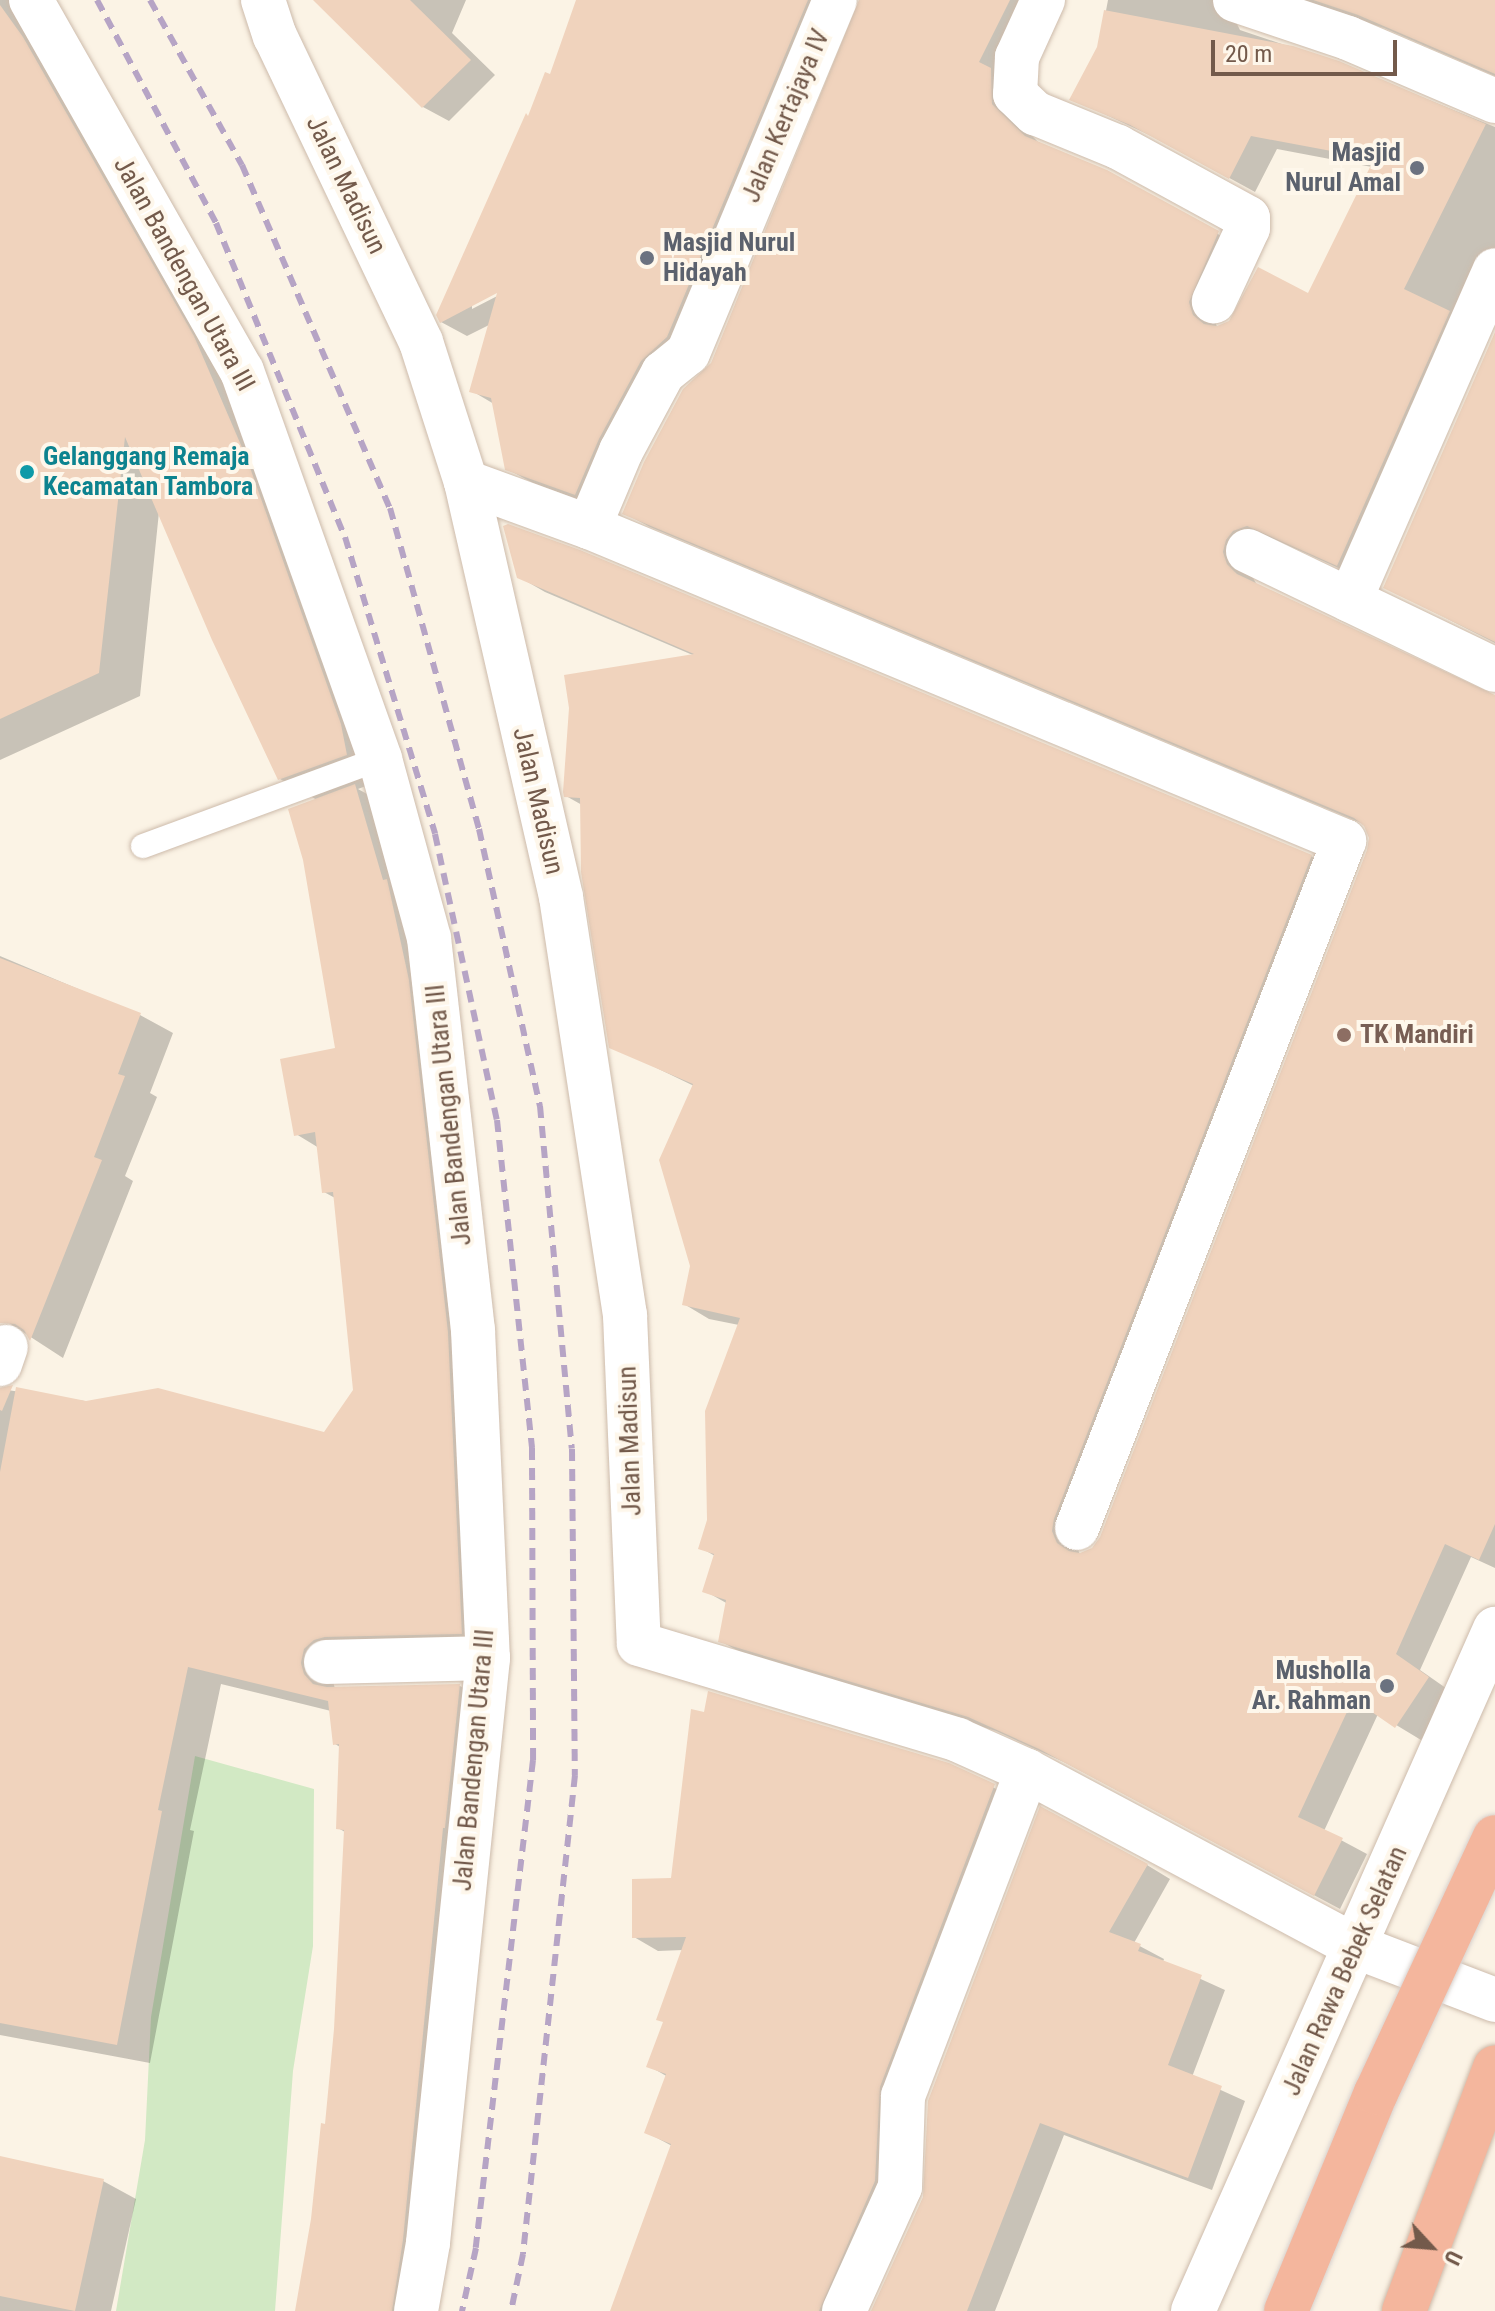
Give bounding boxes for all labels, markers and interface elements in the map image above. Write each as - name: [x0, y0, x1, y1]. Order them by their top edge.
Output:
- scale bar: [1215, 24, 1401, 74]
- street label: Jalan Kertajaya IV: [736, 25, 836, 207]
- text: 20 m: [1225, 40, 1272, 68]
- street label: Jalan Madisun: [299, 111, 393, 259]
- place label: Masjid Nurul Amal: [1285, 137, 1401, 198]
- street label: Jalan Bandengan Utara III: [107, 151, 261, 397]
- marker: Masjid Nurul Amal: [1408, 159, 1426, 177]
- place label: Masjid Nurul Hidayah: [663, 227, 795, 288]
- marker: Masjid Nurul Hidayah: [638, 249, 656, 267]
- place label: Gelanggang Remaja Kecamatan Tambora: [43, 441, 254, 502]
- marker: Gelanggang Remaja Kecamatan Tambora: [18, 463, 36, 481]
- street label: Jalan Madisun: [506, 724, 570, 878]
- street label: Jalan Bandengan Utara III: [420, 983, 478, 1247]
- place label: TK Mandiri: [1360, 1019, 1474, 1051]
- marker: TK Mandiri: [1335, 1026, 1353, 1044]
- street label: Jalan Madisun: [612, 1366, 648, 1516]
- street label: Jalan Bandengan Utara III: [447, 1628, 501, 1892]
- place label: Musholla Ar. Rahman: [1252, 1655, 1371, 1716]
- marker: Musholla Ar. Rahman: [1378, 1677, 1396, 1695]
- street label: Jalan Rawa Bebek Selatan: [1276, 1842, 1414, 2100]
- north arrow: [1391, 2207, 1471, 2287]
- text: U: [1439, 2247, 1467, 2269]

